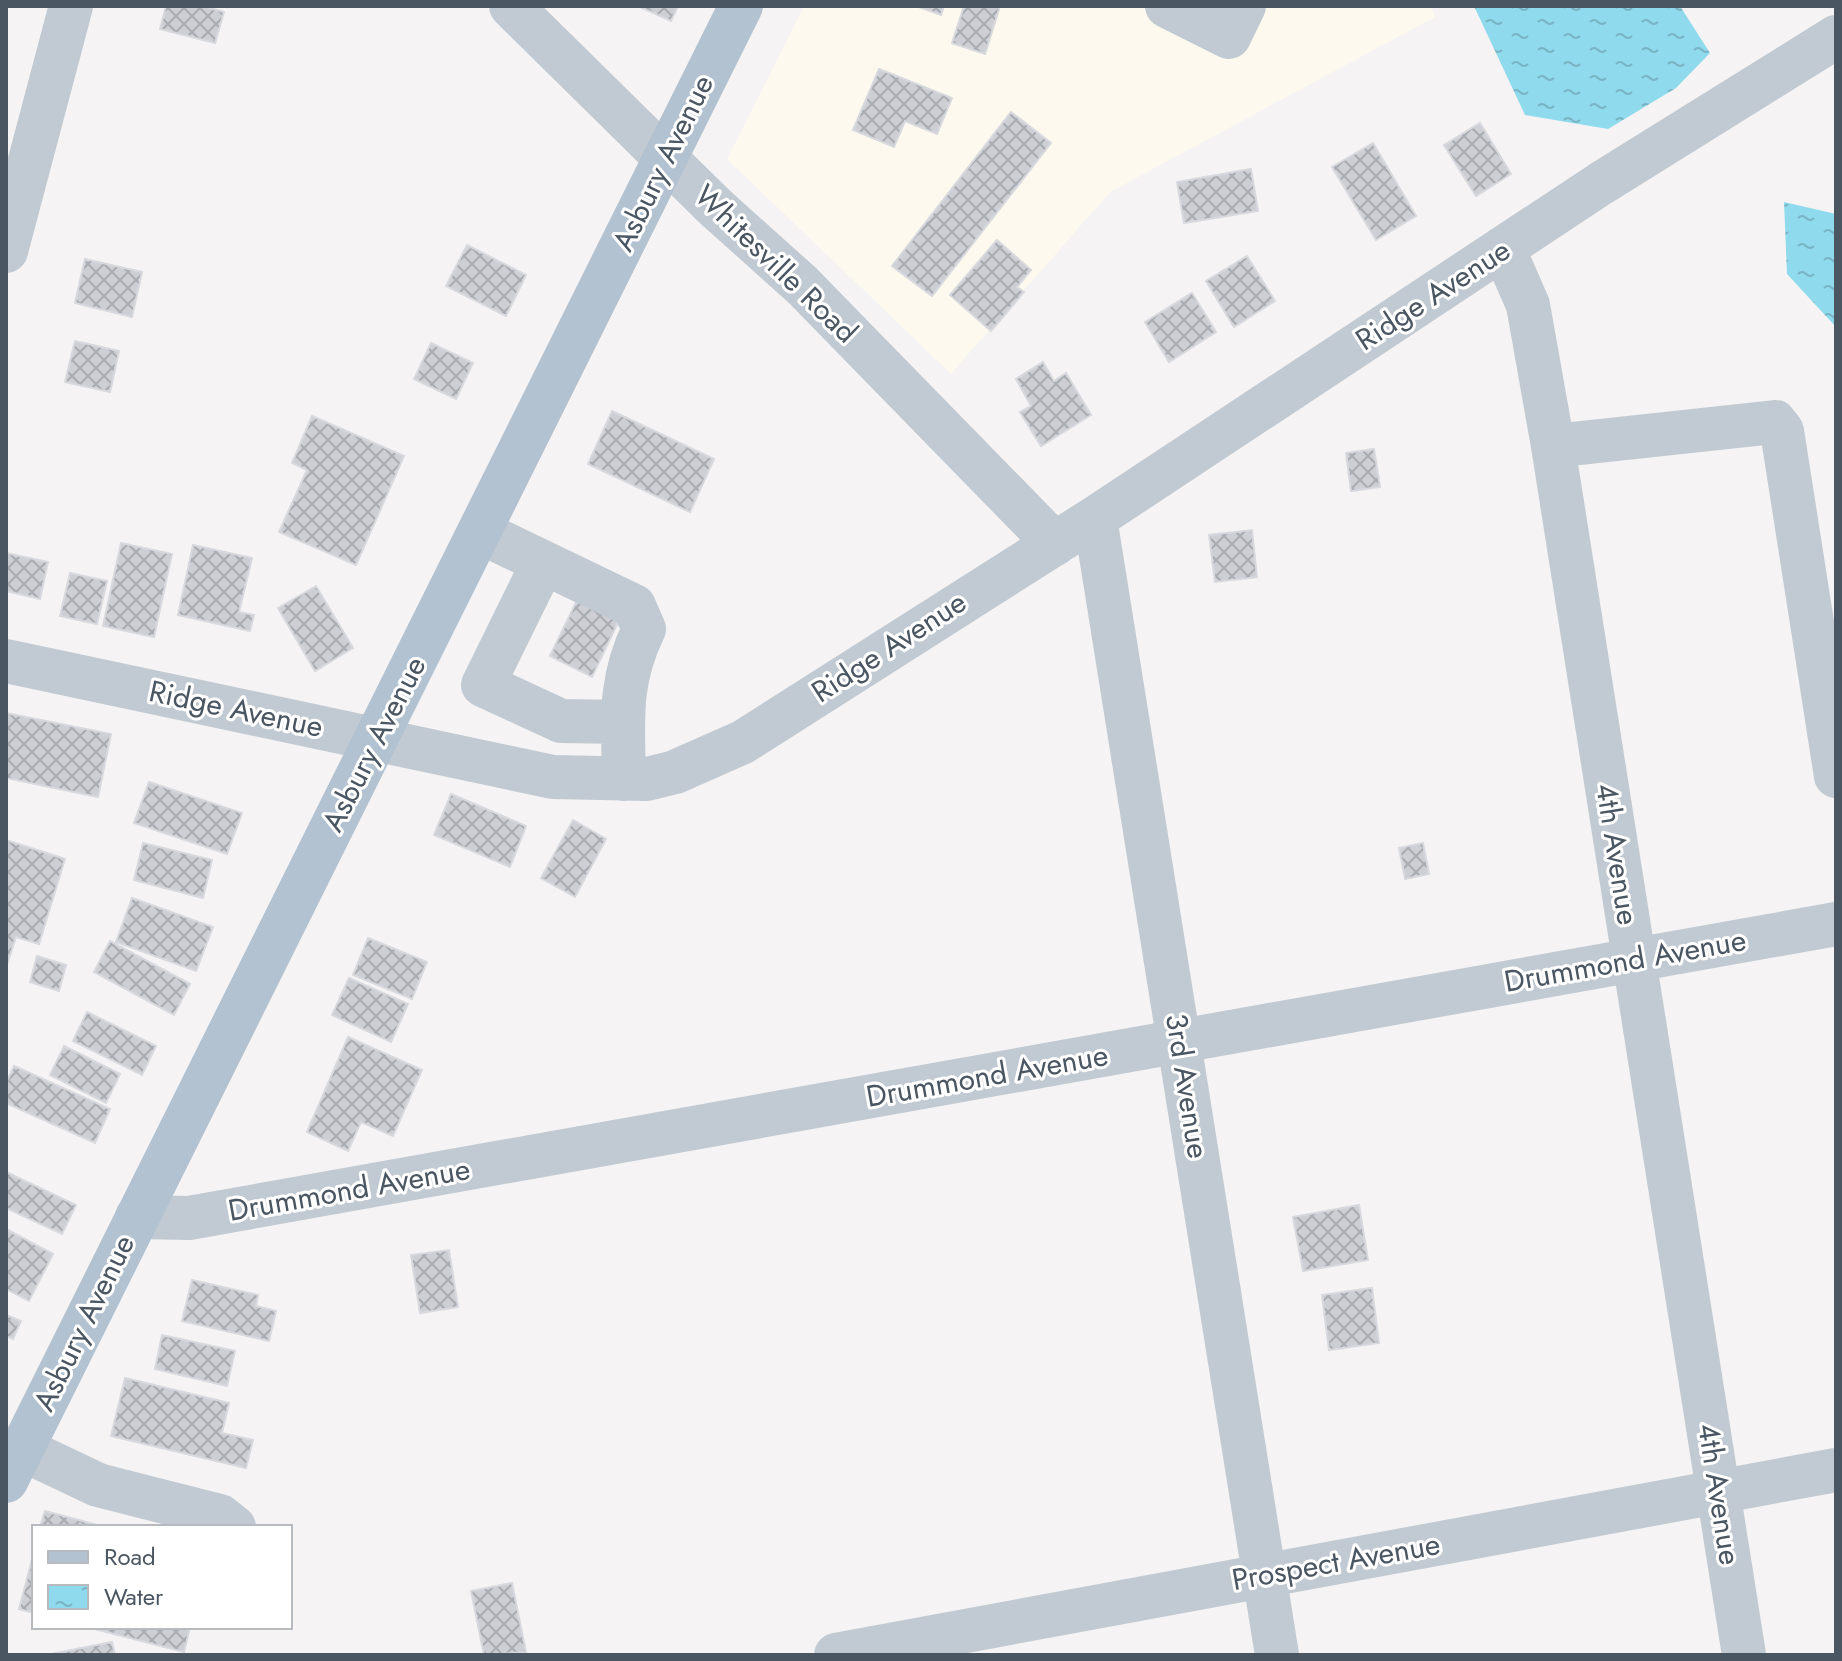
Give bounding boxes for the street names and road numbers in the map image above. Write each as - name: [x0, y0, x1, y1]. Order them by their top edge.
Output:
- street label: Asbury Avenue: [601, 67, 724, 258]
- street label: Whitesville Road: [685, 175, 867, 353]
- street label: Ridge Avenue: [1347, 228, 1519, 361]
- street label: Ridge Avenue: [803, 580, 975, 713]
- street label: Asbury Avenue: [311, 649, 436, 839]
- street label: Ridge Avenue: [145, 669, 327, 748]
- street label: 4th Avenue: [1585, 780, 1650, 928]
- street label: Drummond Avenue: [1501, 918, 1749, 1003]
- street label: 3rd Avenue: [1155, 1010, 1220, 1162]
- street label: Drummond Avenue: [863, 1033, 1111, 1118]
- street label: Drummond Avenue: [225, 1147, 473, 1232]
- street label: Asbury Avenue: [22, 1227, 145, 1418]
- street label: 4th Avenue: [1687, 1420, 1752, 1568]
- street label: Prospect Avenue: [1228, 1522, 1443, 1601]

